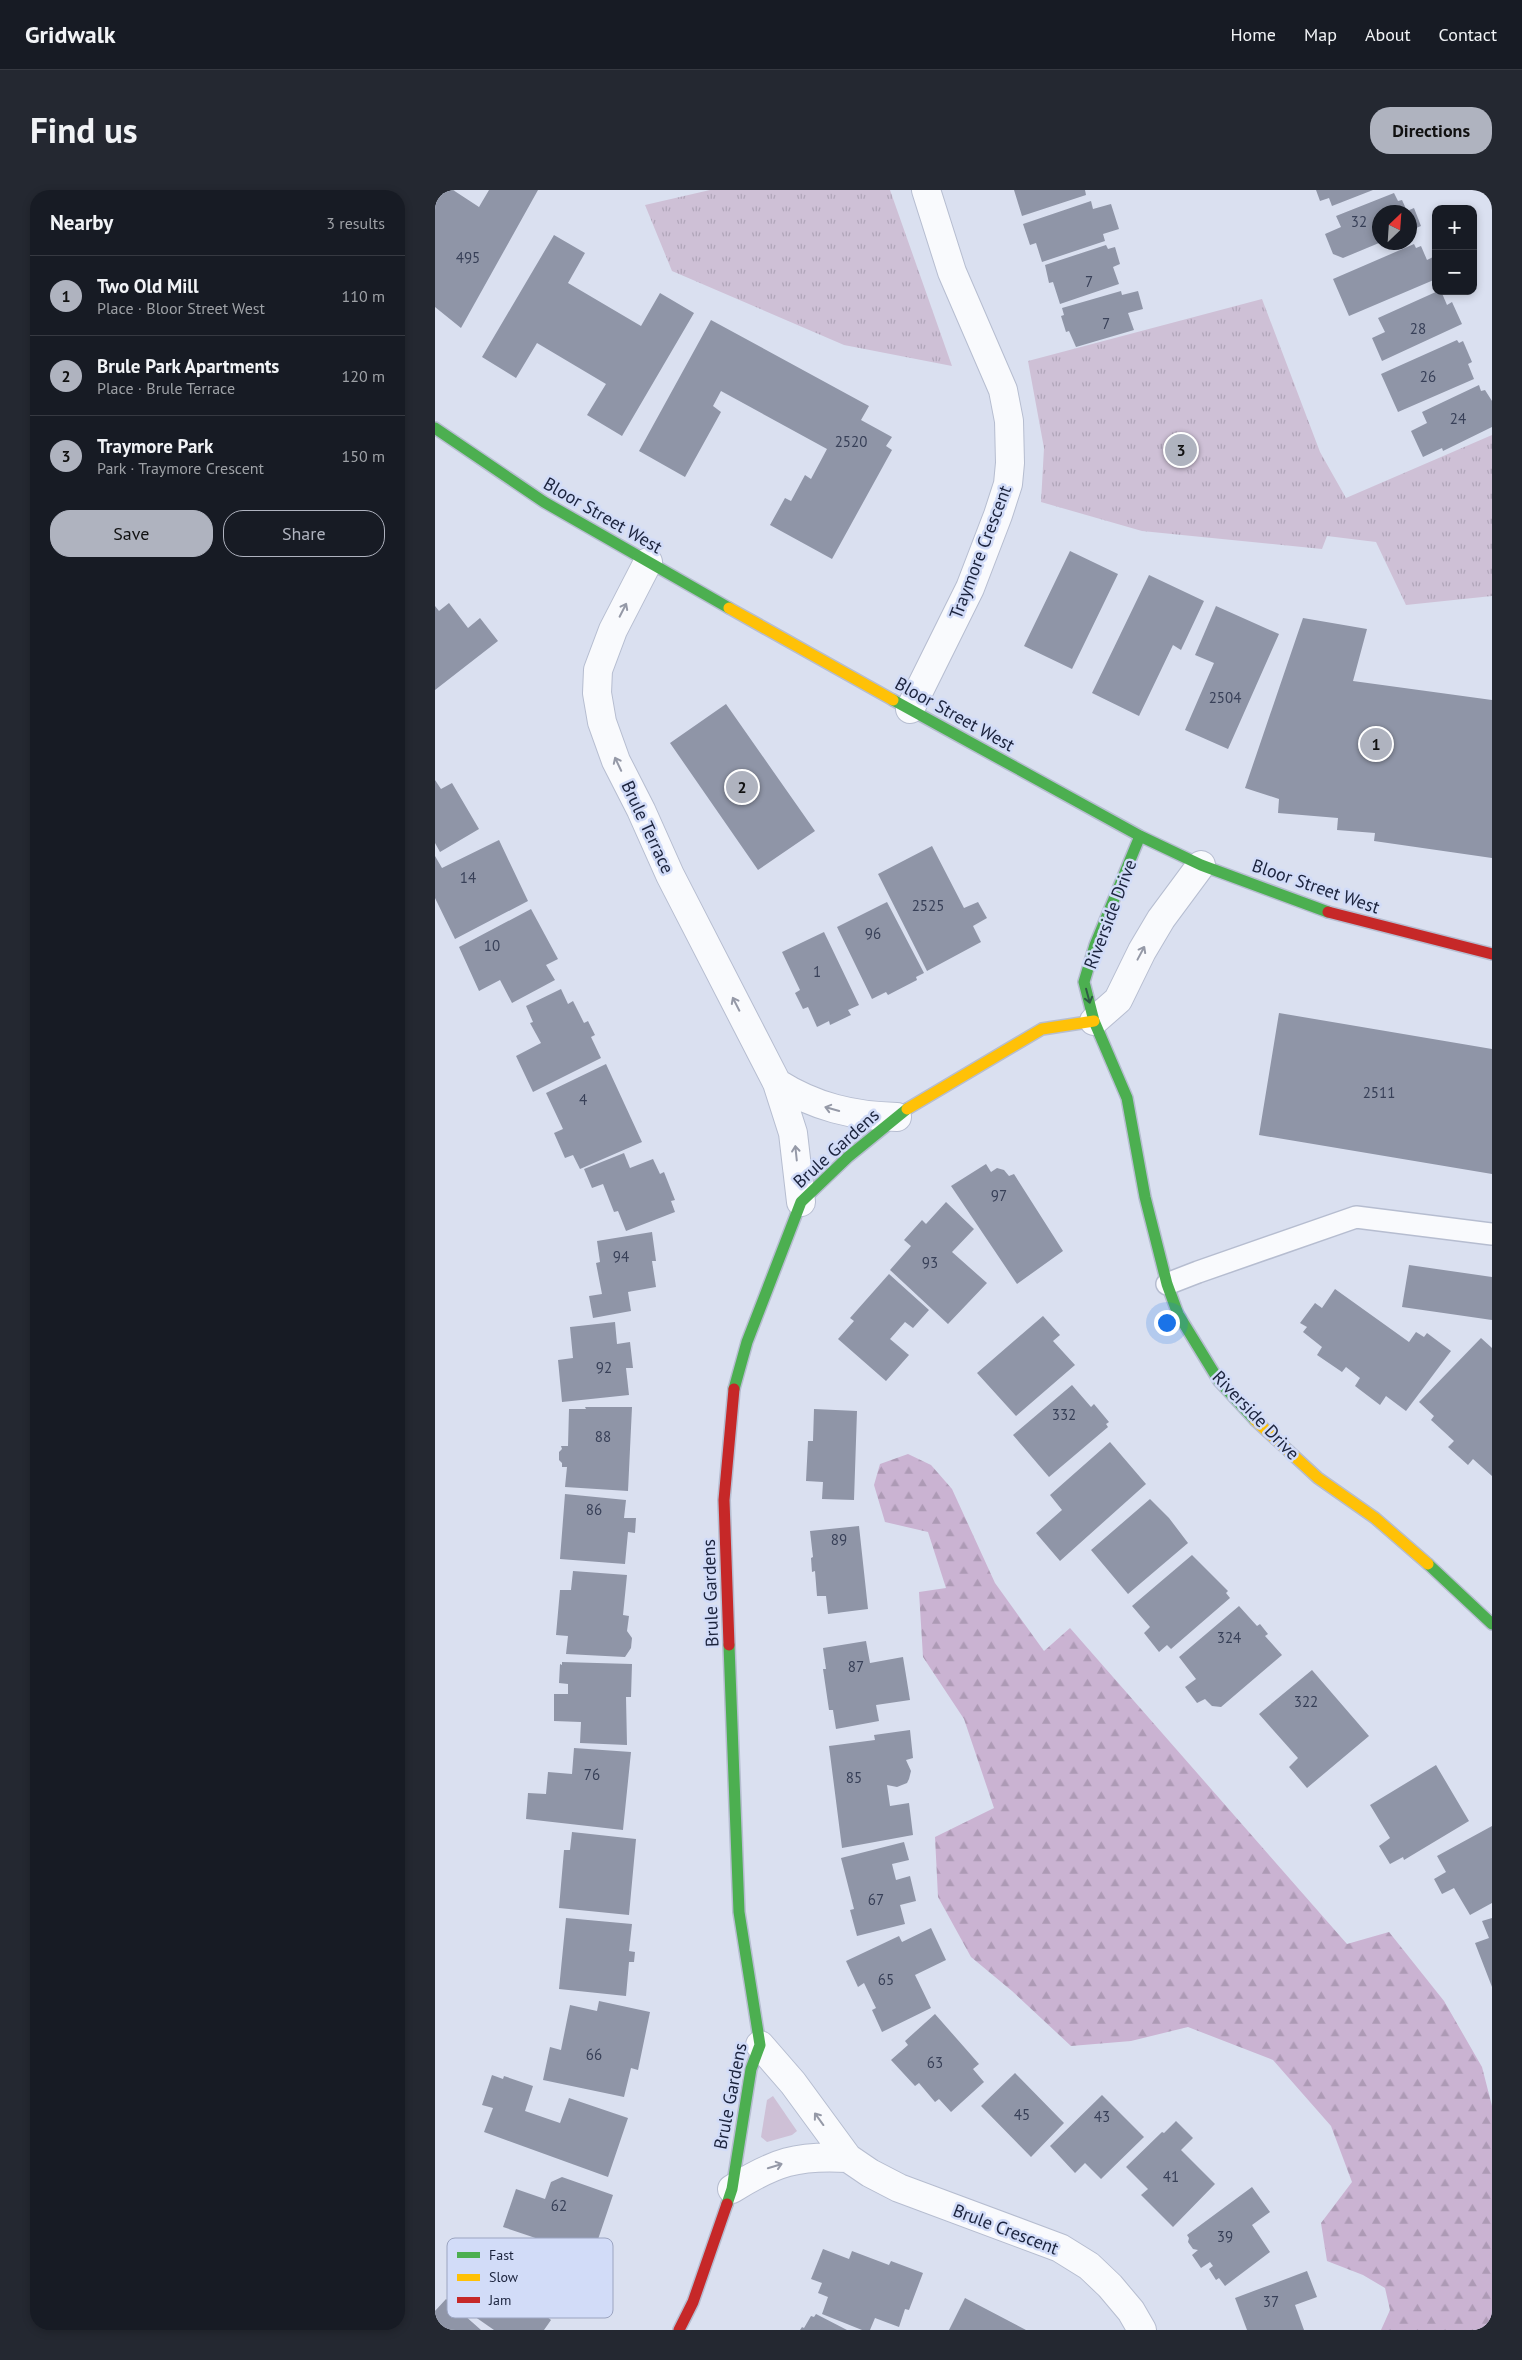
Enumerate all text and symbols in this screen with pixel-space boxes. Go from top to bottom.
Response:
text: Gridwalk [25,19,115,50]
text: Home [1230,23,1276,46]
text: Map [1304,23,1337,46]
text: About [1365,23,1411,46]
text: Contact [1439,23,1497,46]
text: Find us [30,107,138,153]
button: Directions [1370,107,1492,154]
north arrow [1372,205,1417,250]
map controls [1432,205,1477,295]
button: + [1432,205,1477,250]
text: Nearby [50,209,113,236]
house number: 32 [1351,212,1367,231]
text: 3 results [326,213,385,233]
house number: 495 [456,248,480,267]
button: − [1432,250,1477,295]
house number: 7 [1085,272,1093,291]
text: Two Old Mill [97,274,199,298]
text: 1 [61,286,71,306]
text: 110 m [342,286,385,306]
text: Place · Bloor Street West [97,298,265,318]
house number: 7 [1102,314,1110,333]
house number: 28 [1410,319,1426,338]
text: Brule Park Apartments [97,354,279,378]
text: 2 [61,366,71,386]
text: 120 m [342,366,385,386]
house number: 26 [1420,367,1436,386]
text: Place · Brule Terrace [97,378,235,398]
house number: 24 [1450,409,1466,428]
pin: 3 [1165,431,1197,469]
house number: 2520 [835,432,867,451]
text: Traymore Park [97,434,213,458]
text: 3 [61,446,71,466]
text: 150 m [342,446,385,466]
text: Park · Traymore Crescent [97,458,264,478]
street label: Bloor Street West [539,472,667,558]
street label: Traymore Crescent [944,482,1016,622]
button: Save [50,510,213,557]
button: Share [223,510,385,557]
one-way arrow [619,603,628,618]
street label: Bloor Street West [891,672,1019,756]
house number: 2504 [1209,688,1241,707]
pin: 1 [1360,725,1392,763]
one-way arrow [613,757,622,772]
pin: 2 [726,768,758,806]
street label: Brule Terrace [616,777,680,877]
street label: Bloor Street West [1249,853,1383,919]
street label: Riverside Drive [1079,856,1141,972]
house number: 14 [460,868,476,887]
house number: 2525 [912,896,944,915]
house number: 96 [865,924,881,943]
house number: 10 [484,936,500,955]
one-way arrow [1136,946,1146,961]
house number: 1 [813,962,821,981]
one-way arrow [1083,988,1093,1004]
one-way arrow [731,996,741,1011]
house number: 2511 [1363,1083,1395,1102]
house number: 4 [579,1090,587,1109]
street label: Brule Gardens [788,1103,884,1193]
one-way arrow [824,1103,840,1113]
one-way arrow [791,1146,801,1162]
house number: 97 [991,1186,1007,1205]
house number: 94 [613,1247,629,1266]
house number: 93 [922,1253,938,1272]
your location [1154,1310,1180,1336]
house number: 92 [596,1358,612,1377]
street label: Riverside Drive [1208,1365,1304,1465]
house number: 332 [1052,1405,1076,1424]
house number: 88 [595,1427,611,1446]
house number: 86 [586,1500,602,1519]
house number: 89 [831,1530,847,1549]
street label: Brule Gardens [697,1539,723,1647]
house number: 324 [1217,1628,1241,1647]
house number: 87 [848,1657,864,1676]
house number: 322 [1294,1692,1318,1711]
house number: 76 [584,1765,600,1784]
house number: 85 [846,1768,862,1787]
house number: 67 [868,1890,884,1909]
house number: 65 [878,1970,894,1989]
street label: Brule Gardens [708,2041,752,2151]
house number: 66 [586,2045,602,2064]
house number: 63 [927,2053,943,2072]
house number: 45 [1014,2105,1030,2124]
house number: 43 [1094,2107,1110,2126]
one-way arrow [814,2112,824,2126]
one-way arrow [767,2161,782,2170]
house number: 41 [1163,2167,1179,2186]
house number: 62 [551,2196,567,2215]
street label: Brule Crescent [950,2198,1062,2260]
house number: 39 [1217,2227,1233,2246]
legend [447,2238,613,2318]
text: Fast [489,2246,514,2264]
text: Slow [489,2268,519,2286]
text: Jam [488,2291,511,2309]
house number: 37 [1263,2292,1279,2311]

